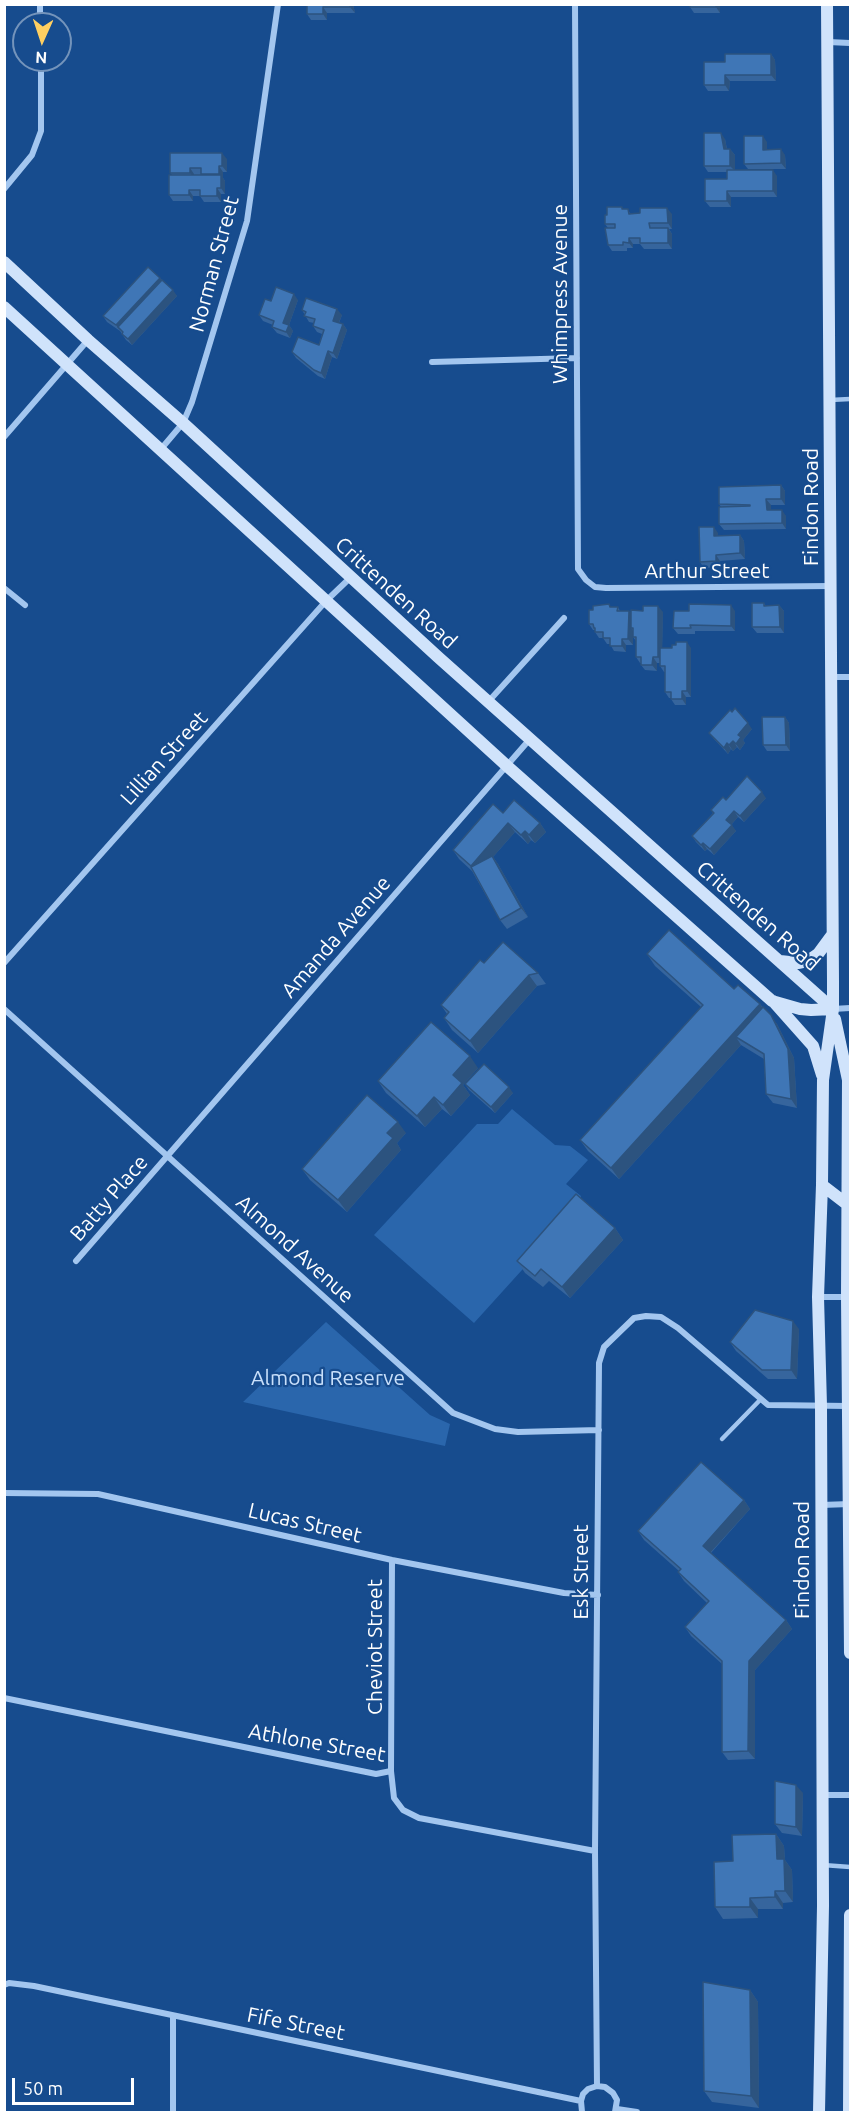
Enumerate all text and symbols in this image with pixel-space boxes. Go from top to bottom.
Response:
north arrow [12,12,72,72]
text: N [35,49,48,67]
street label: Norman Street [184,193,244,335]
street label: Whimpress Avenue [547,204,573,384]
street label: Findon Road [798,448,824,566]
street label: Crittenden Road [330,532,462,654]
street label: Arthur Street [644,558,770,584]
street label: Lillian Street [115,706,213,810]
street label: Crittenden Road [691,856,825,976]
street label: Amanda Avenue [276,871,396,1003]
street label: Batty Place [65,1150,153,1246]
street label: Almond Avenue [231,1190,359,1308]
park label: Almond Reserve [251,1365,405,1391]
street label: Lucas Street [246,1498,364,1548]
street label: Findon Road [789,1501,815,1619]
street label: Esk Street [568,1525,594,1619]
street label: Cheviot Street [362,1579,388,1715]
street label: Athlone Street [247,1719,387,1767]
street label: Fife Street [245,2002,347,2046]
scale bar [15,2066,136,2104]
text: 50 m [23,2078,63,2098]

